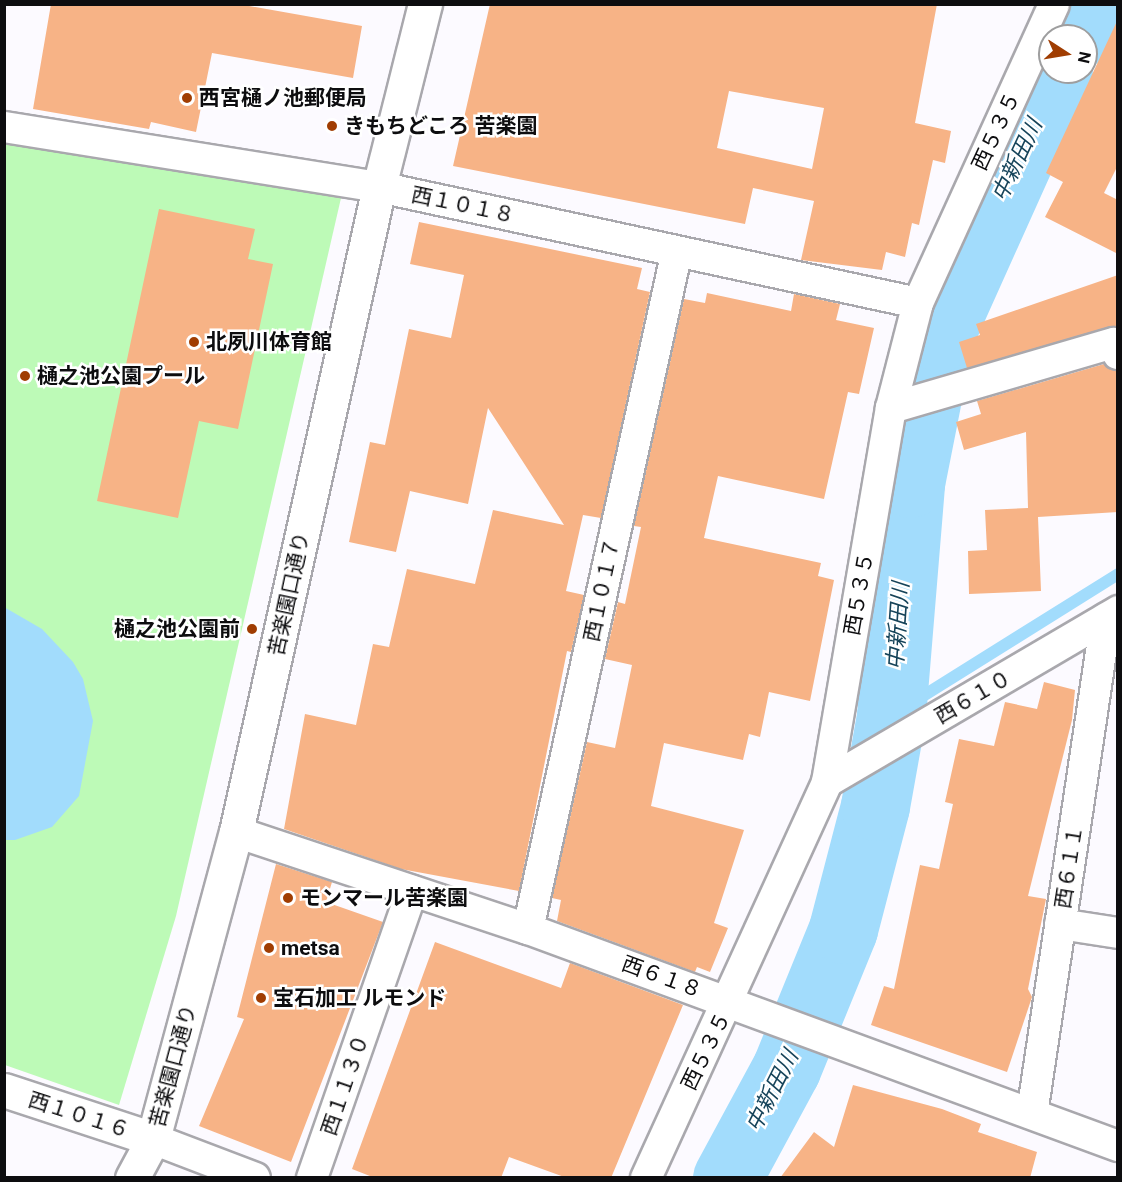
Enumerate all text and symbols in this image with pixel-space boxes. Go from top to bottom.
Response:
north arrow [1038,24,1098,84]
text: N [1074,50,1095,65]
place label: 西宮樋ノ池郵便局 [199,85,367,111]
street label: 西５３５ [967,88,1025,174]
marker: 西宮樋ノ池郵便局 [180,91,194,105]
place label: きもちどころ 苦楽園 [344,113,538,139]
water label: 中新田川 [986,115,1048,205]
marker: きもちどころ 苦楽園 [325,119,339,133]
street label: 西１０１８ [409,182,517,228]
place label: 北夙川体育館 [206,329,332,355]
marker: 北夙川体育館 [187,335,201,349]
place label: 樋之池公園プール [37,363,205,389]
marker: 樋之池公園プール [18,369,32,383]
street label: 苦楽園口通り [264,530,314,658]
street label: 西１０１７ [579,536,625,644]
street label: 西５３５ [839,550,879,638]
water label: 中新田川 [882,581,914,671]
place label: 樋之池公園前 [114,616,240,642]
marker: 樋之池公園前 [245,622,259,636]
street label: 西６１０ [930,665,1016,729]
street label: 西６１１ [1050,824,1088,910]
place label: モンマール苦楽園 [300,885,468,911]
marker: モンマール苦楽園 [281,891,295,905]
place label: metsa [281,935,340,961]
marker: metsa [262,941,276,955]
street label: 西６１８ [618,951,706,1003]
place label: 宝石加工 ルモンド [273,985,446,1011]
marker: 宝石加工 ルモンド [254,991,268,1005]
street label: 苦楽園口通り [145,1002,201,1130]
street label: 西５３５ [676,1008,736,1094]
street label: 西１１３０ [316,1031,374,1139]
water label: 中新田川 [740,1046,804,1136]
street label: 西１０１６ [25,1087,133,1143]

